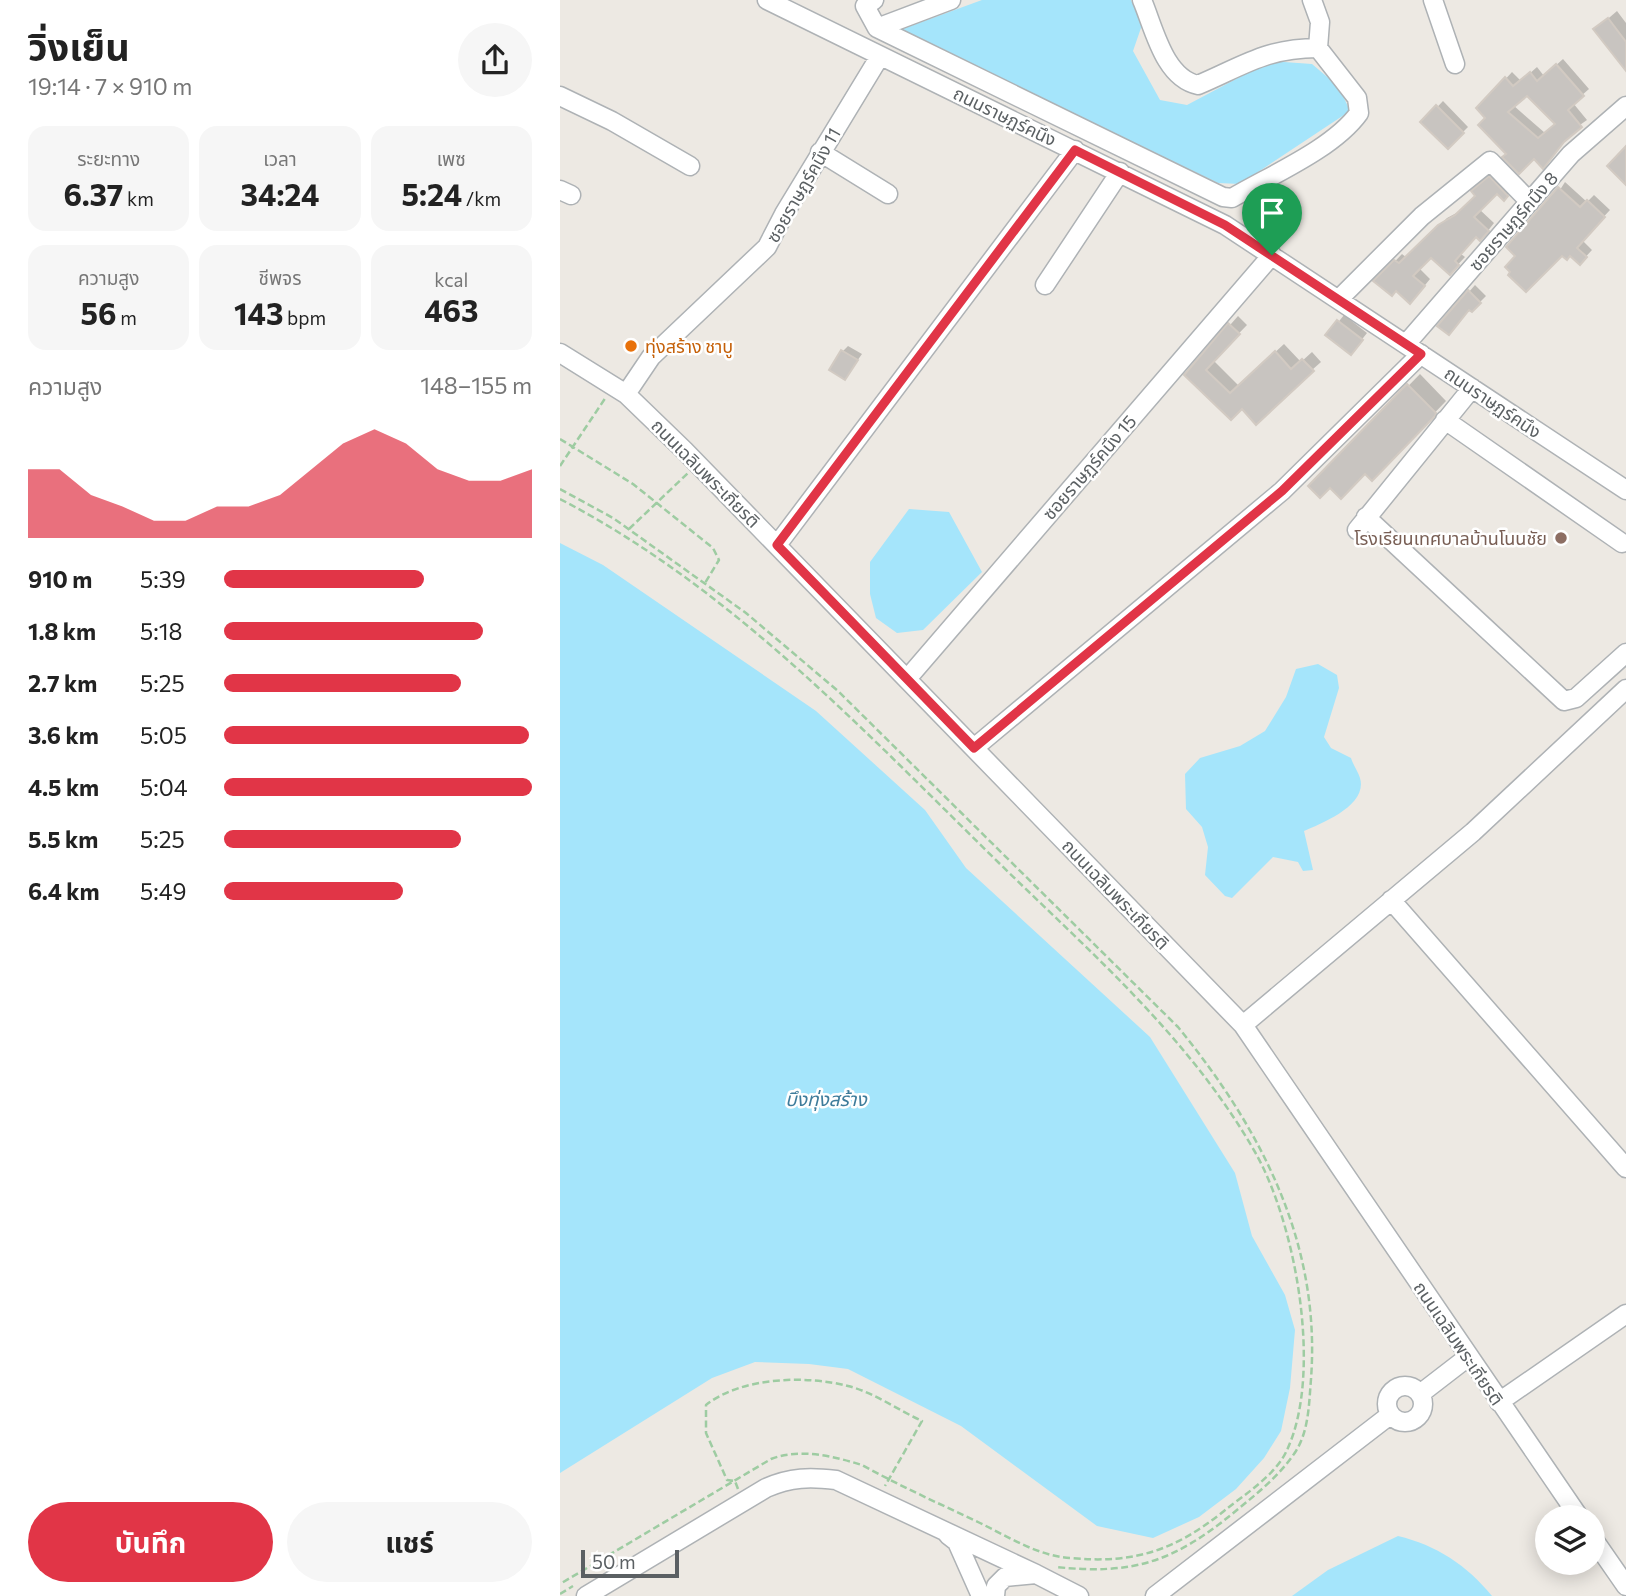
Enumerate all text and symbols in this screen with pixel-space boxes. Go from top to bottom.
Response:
text: วิ่งเย็น [28,22,130,69]
button: share [458,23,532,97]
text: 19:14 · 7 × 910 m [28,72,192,100]
street label: ถนนราษฏร์คนึง [950,82,1060,150]
street label: ซอยราษฏร์คนึง 11 [761,124,845,246]
text: ระยะทาง [77,147,140,170]
text: เวลา [263,147,297,170]
text: เพซ [437,147,466,170]
street label: ซอยราษฏร์คนึง 8 [1464,167,1562,275]
text: 6.37 [64,175,123,212]
text: 34:24 [241,175,319,212]
text: 5:24 [402,175,462,212]
pin [1242,183,1302,255]
text: km [123,187,154,210]
text: /km [462,187,501,210]
icon: arrive [1253,194,1291,232]
text: ความสูง [78,266,139,289]
text: ชีพจร [258,266,302,289]
text: kcal [434,268,468,291]
text: 463 [424,291,478,328]
text: 56 [81,294,117,331]
text: 143 [234,294,283,331]
text: m [117,306,137,329]
text: bpm [283,306,326,329]
place label: ทุ่งสร้าง ชาบู [645,335,733,359]
marker: ทุ่งสร้าง ชาบู [623,338,639,354]
street label: ถนนราษฏร์คนึง [1440,362,1546,442]
text: 148–155 m [420,371,532,399]
text: ความสูง [28,372,102,400]
street label: ซอยราษฏร์คนึง 15 [1038,410,1140,524]
street label: ถนนเฉลิมพระเกียรติ [647,414,765,532]
place label: โรงเรียนเทศบาลบ้านโนนชัย [1354,527,1547,549]
marker: โรงเรียนเทศบาลบ้านโนนชัย [1553,530,1569,546]
text: 910 m [28,565,92,593]
text: 5:39 [140,565,186,593]
text: 1.8 km [28,617,96,645]
text: 5:18 [140,617,182,645]
text: 2.7 km [28,669,97,697]
text: 5:25 [140,669,185,697]
text: 3.6 km [28,721,99,749]
text: 5:05 [140,721,187,749]
text: 4.5 km [28,773,99,801]
text: 5:04 [140,773,187,801]
text: 5.5 km [28,825,98,853]
text: 5:25 [140,825,185,853]
street label: ถนนเฉลิมพระเกียรติ [1058,834,1174,954]
text: 6.4 km [28,877,100,905]
text: 5:49 [140,877,186,905]
water label: บึงทุ่งสร้าง [785,1087,868,1111]
street label: ถนนเฉลิมพระเกียรติ [1409,1277,1509,1409]
button: บันทึก [28,1502,273,1582]
button: แชร์ [287,1502,532,1582]
map controls [1535,1505,1605,1575]
button: layers [1535,1505,1605,1575]
scale bar [581,1547,679,1579]
text: 50 m [592,1550,636,1573]

